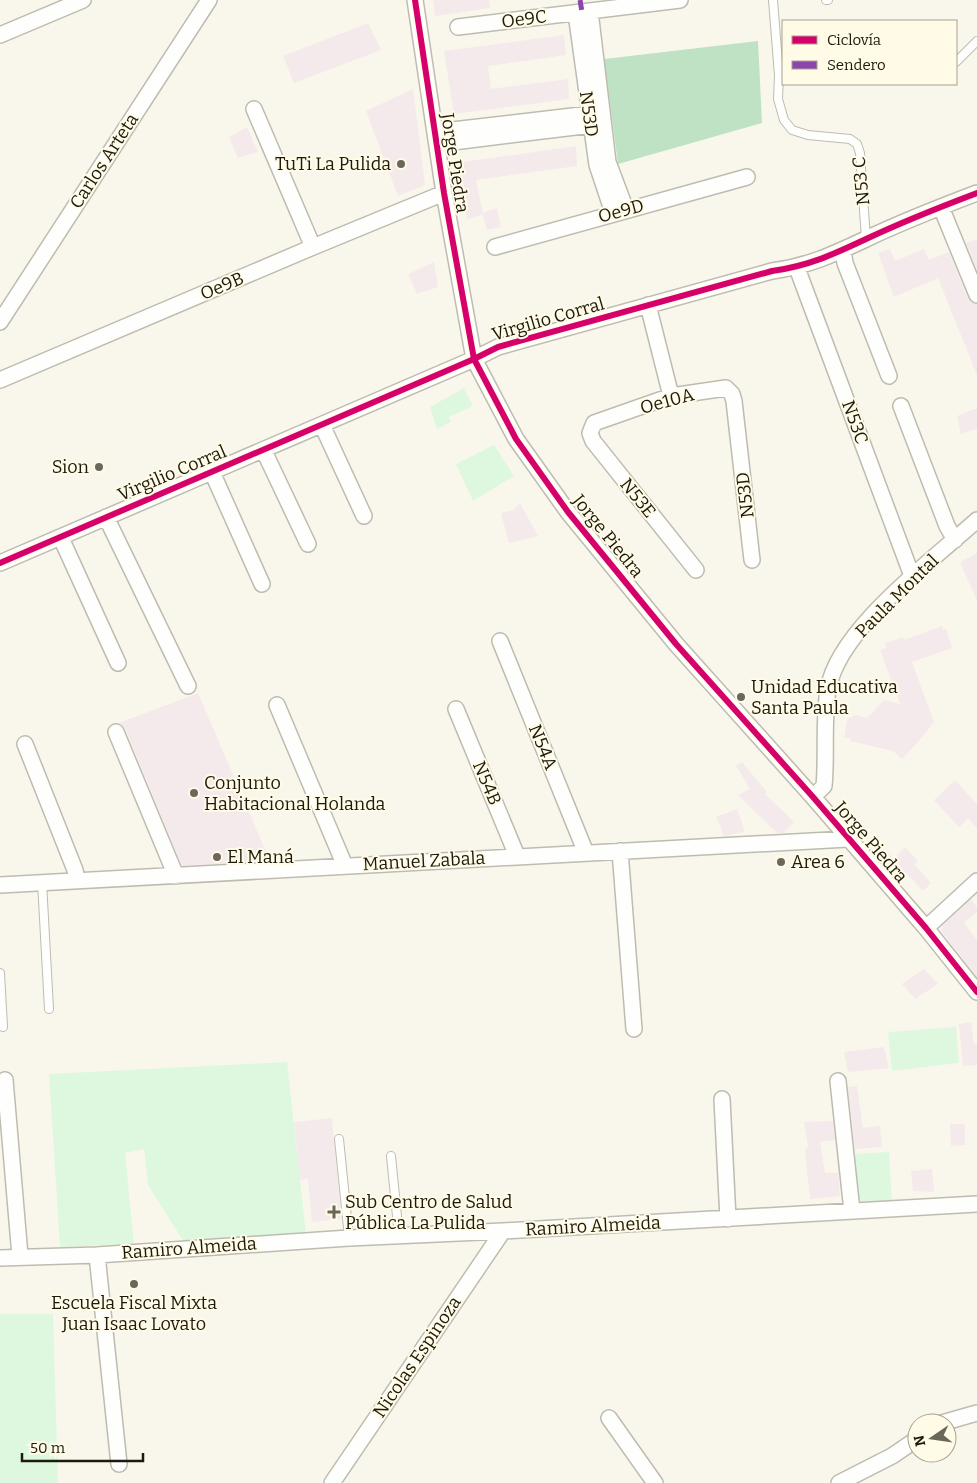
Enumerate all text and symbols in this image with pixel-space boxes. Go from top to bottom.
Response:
street label: Oe9C [500,5,548,33]
legend [782,20,957,85]
text: Ciclovía [827,31,881,49]
text: Sendero [827,56,886,74]
street label: N53D [575,90,603,138]
street label: Carlos Arteta [65,109,143,213]
street label: Jorge Piedra [436,111,474,215]
place label: TuTi La Pulida [275,153,391,175]
street label: N53 C [848,156,874,206]
marker: TuTi La Pulida [395,158,407,170]
street label: Oe9D [596,194,646,228]
street label: Oe9B [197,267,247,305]
street label: Virgilio Corral [489,292,607,346]
street label: Oe10A [638,383,697,419]
street label: N53C [837,397,873,447]
street label: Virgilio Corral [114,440,230,506]
place label: Sion [52,456,90,478]
marker: Sion [93,461,105,473]
street label: N53D [731,471,759,519]
street label: N53E [615,474,661,522]
street label: Jorge Piedra [567,489,648,582]
street label: Paula Montal [851,550,943,642]
place label: Unidad Educativa Santa Paula [751,676,898,719]
marker: Unidad Educativa Santa Paula [735,691,747,703]
street label: N54A [524,721,562,773]
street label: N54B [468,758,506,808]
place label: Conjunto Habitacional Holanda [204,772,386,815]
marker: Conjunto Habitacional Holanda [188,787,200,799]
street label: Jorge Piedra [829,796,912,887]
place label: El Maná [227,846,294,868]
street label: Manuel Zabala [362,847,486,875]
marker: El Maná [211,851,223,863]
place label: Area 6 [791,851,845,873]
marker: Area 6 [775,856,787,868]
place label: Sub Centro de Salud Pública La Pulida [345,1191,513,1234]
marker: Sub Centro de Salud Pública La Pulida [327,1205,341,1219]
street label: Ramiro Almeida [525,1211,662,1241]
street label: Ramiro Almeida [121,1232,258,1264]
marker: Escuela Fiscal Mixta Juan Isaac Lovato [128,1278,140,1290]
place label: Escuela Fiscal Mixta Juan Isaac Lovato [51,1292,217,1335]
street label: Nicolas Espinoza [368,1292,466,1422]
north arrow [907,1413,957,1463]
scale bar [22,1430,144,1462]
text: N [910,1433,929,1448]
text: 50 m [30,1439,66,1457]

